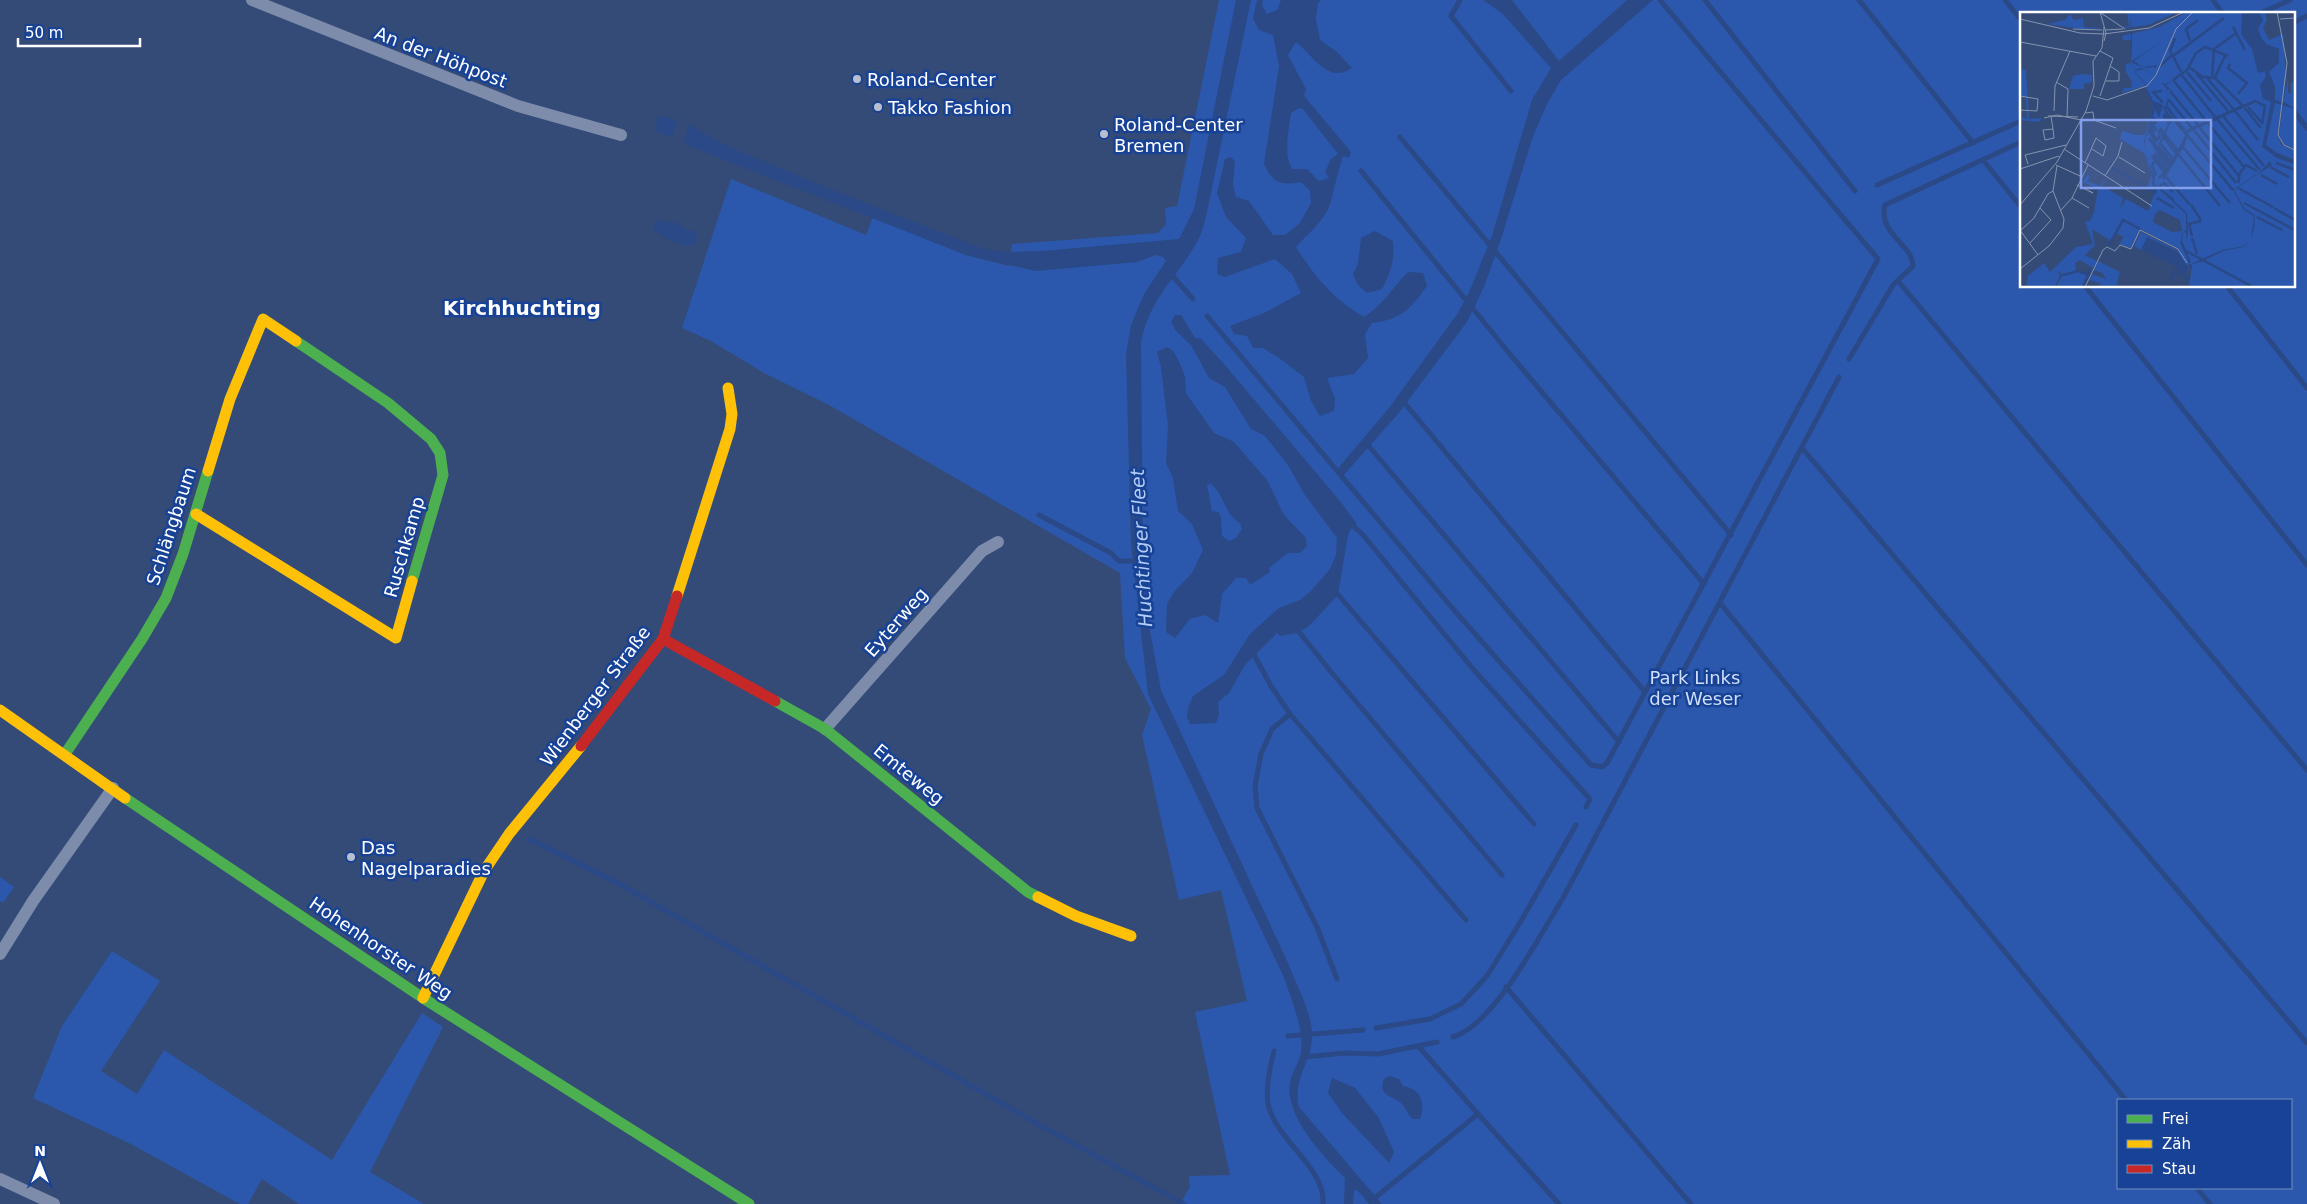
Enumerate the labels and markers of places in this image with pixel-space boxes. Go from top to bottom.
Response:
place label: Roland-Center [867,69,996,90]
marker: Roland-Center [851,73,863,85]
place label: Takko Fashion [887,97,1012,118]
marker: Takko Fashion [872,101,884,113]
place label: Roland-Center Bremen [1114,114,1243,156]
marker: Roland-Center Bremen [1098,128,1110,140]
place label: Das Nagelparadies [361,837,491,879]
marker: Das Nagelparadies [345,851,357,863]

